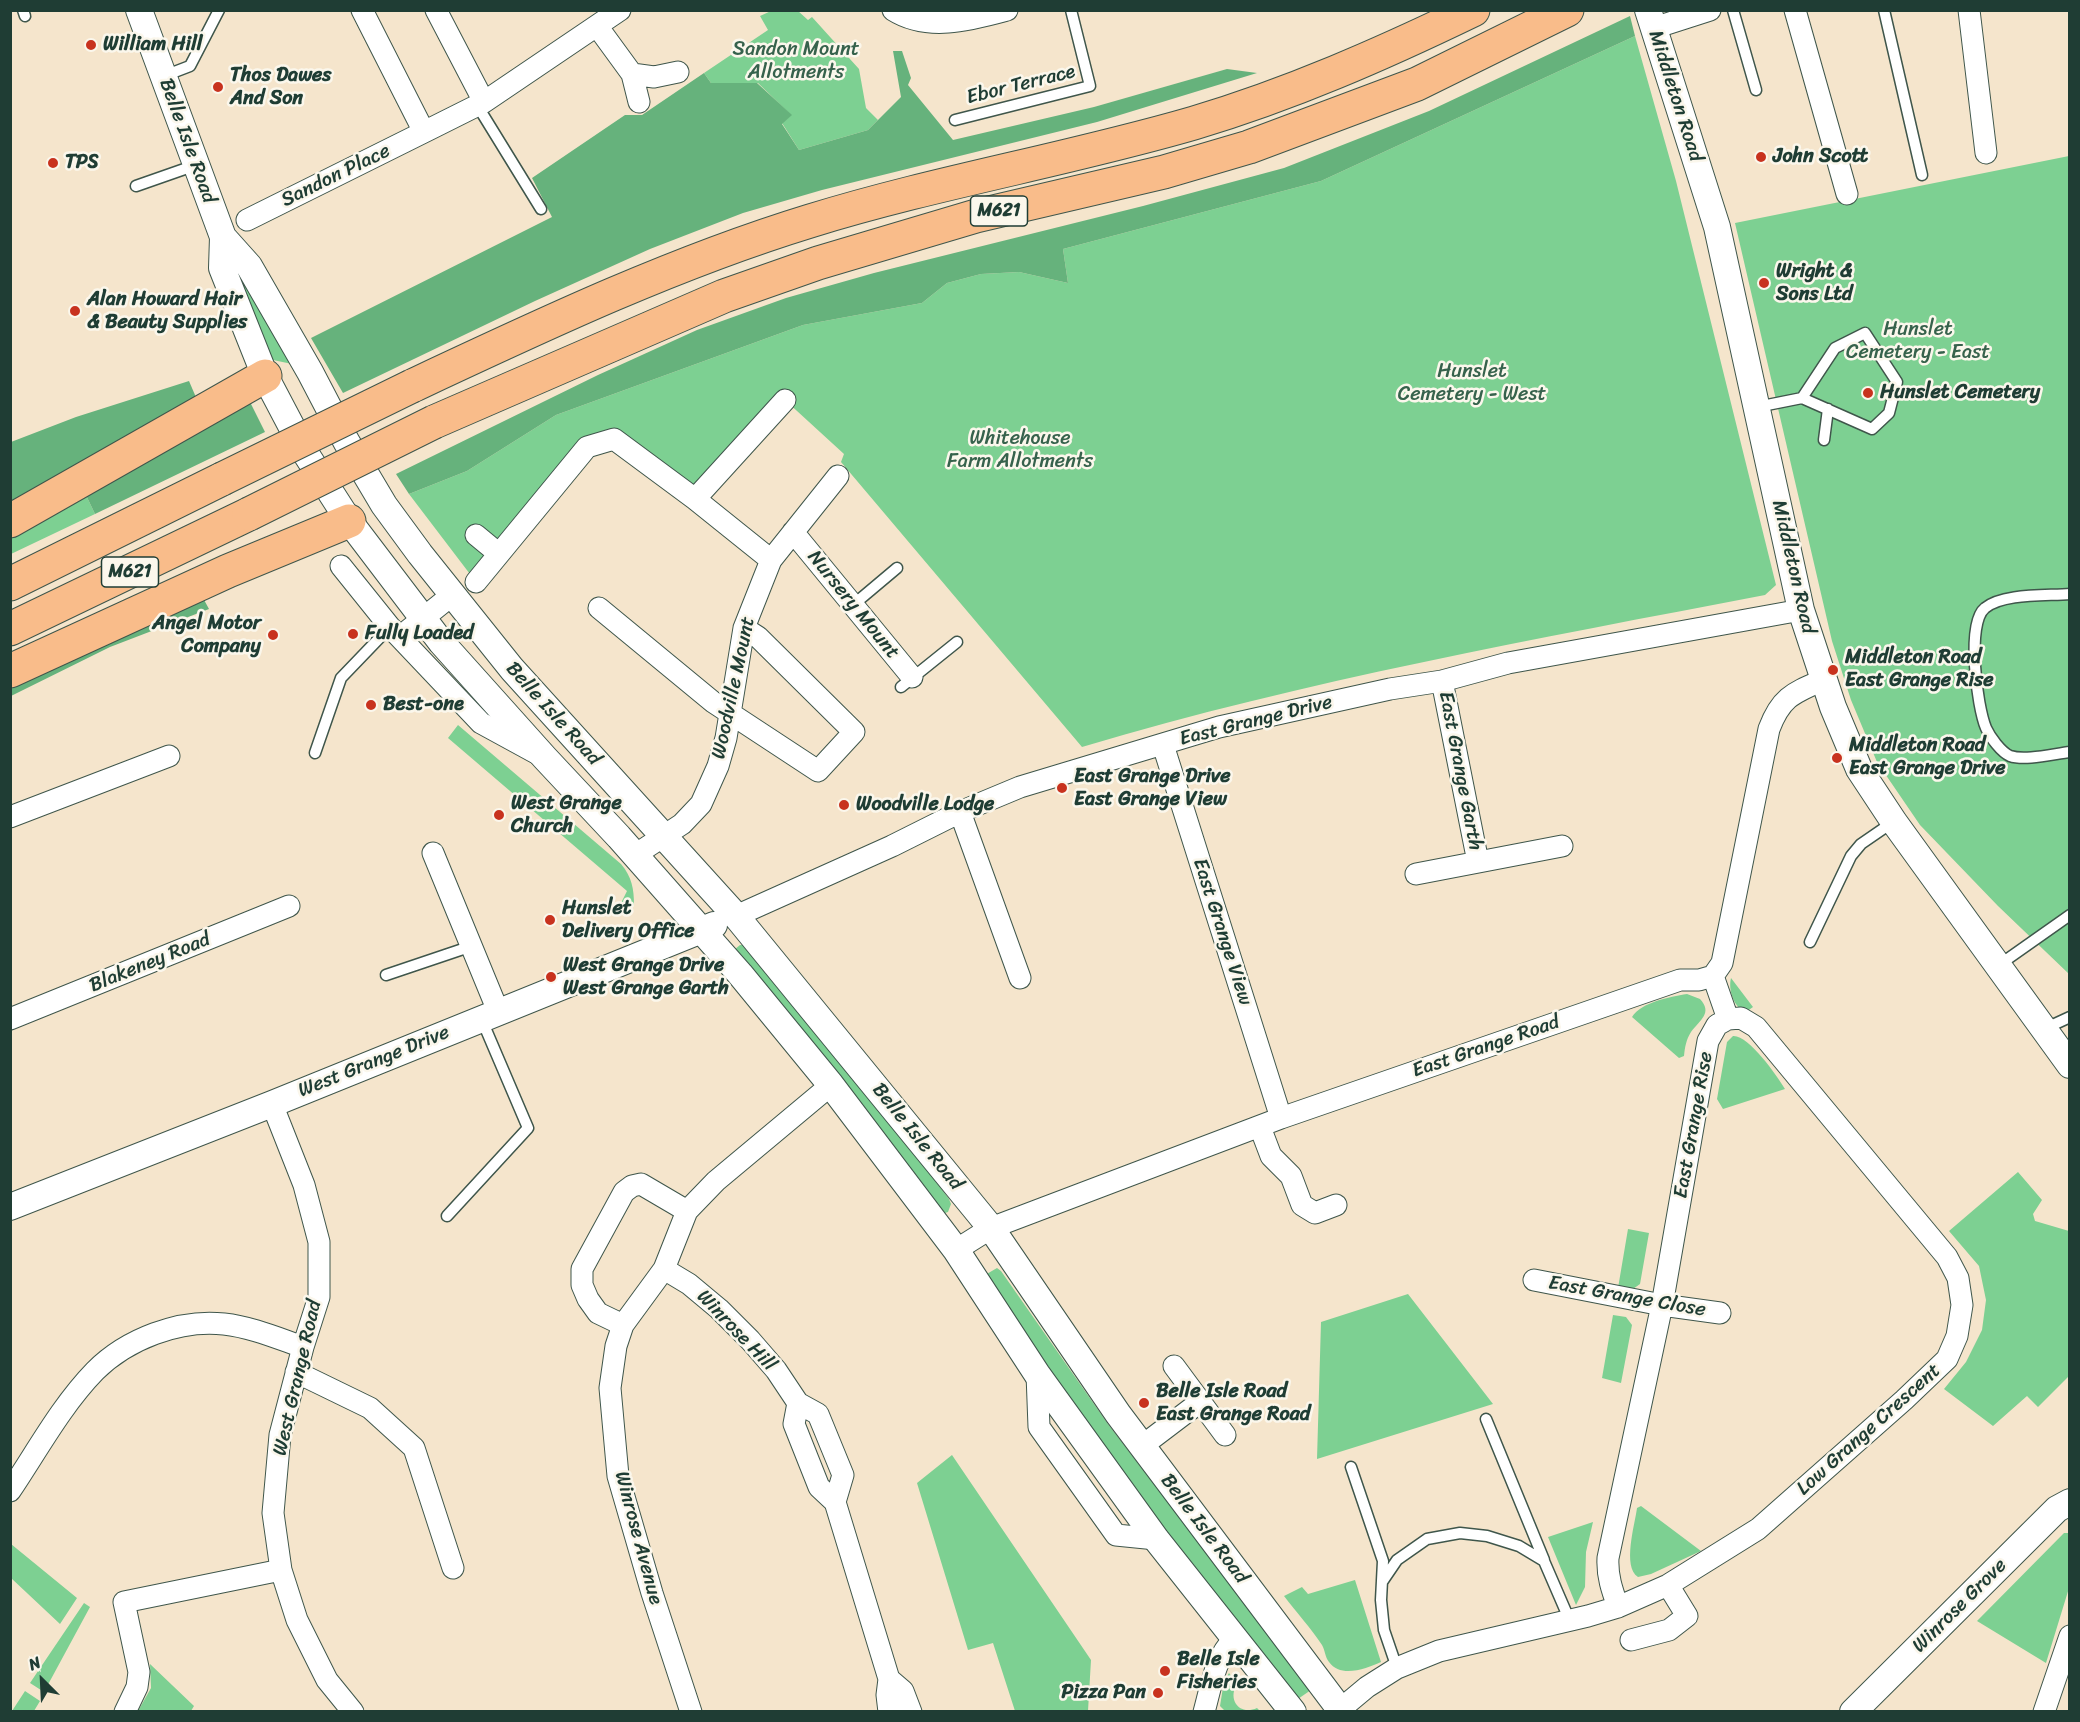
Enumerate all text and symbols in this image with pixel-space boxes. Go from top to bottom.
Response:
street label: Middleton Road [1643,27,1707,165]
place label: William Hill [103,33,203,57]
marker: William Hill [84,38,98,52]
park label: Sandon Mount Allotments [733,38,859,85]
street label: Ebor Terrace [964,60,1078,110]
place label: Thos Dawes And Son [230,64,331,111]
street label: Belle Isle Road [153,75,221,207]
marker: Thos Dawes And Son [211,80,225,94]
street label: Sandon Place [278,139,394,213]
place label: John Scott [1773,145,1868,169]
marker: John Scott [1754,150,1768,164]
place label: TPS [65,151,99,175]
marker: TPS [46,156,60,170]
road number: M621 [970,196,1028,226]
place label: Wright & Sons Ltd [1776,260,1852,307]
marker: Wright & Sons Ltd [1757,276,1771,290]
place label: Alan Howard Hair & Beauty Supplies [87,288,247,335]
marker: Alan Howard Hair & Beauty Supplies [68,304,82,318]
park label: Hunslet Cemetery - East [1846,318,1990,365]
park label: Hunslet Cemetery - West [1398,360,1546,407]
place label: Hunslet Cemetery [1880,381,2040,405]
marker: Hunslet Cemetery [1861,386,1875,400]
park label: Whitehouse Farm Allotments [947,427,1093,474]
street label: Middleton Road [1766,498,1820,636]
street label: Nursery Mount [802,546,904,664]
road number: M621 [102,557,158,587]
place label: Angel Motor Company [152,612,261,659]
street label: Woodville Mount [707,615,761,761]
place label: Fully Loaded [365,622,474,646]
marker: Fully Loaded [346,627,360,641]
marker: Angel Motor Company [266,628,280,642]
place label: Middleton Road East Grange Rise [1845,646,1993,693]
street label: Belle Isle Road [500,657,606,771]
marker: Middleton Road East Grange Rise [1826,663,1840,677]
street label: East Grange Drive [1177,690,1335,752]
street label: East Grange Garth [1433,690,1487,852]
place label: Best-one [383,693,464,717]
marker: Best-one [364,698,378,712]
place label: Middleton Road East Grange Drive [1849,734,2006,781]
marker: Middleton Road East Grange Drive [1830,751,1844,765]
place label: East Grange Drive East Grange View [1074,765,1231,812]
marker: East Grange Drive East Grange View [1055,781,1069,795]
place label: West Grange Church [511,792,622,839]
place label: Woodville Lodge [856,793,994,817]
marker: Woodville Lodge [837,798,851,812]
marker: West Grange Church [492,808,506,822]
street label: East Grange View [1187,856,1257,1008]
place label: Hunslet Delivery Office [562,897,695,944]
marker: Hunslet Delivery Office [543,913,557,927]
street label: Blakeney Road [86,928,214,998]
place label: West Grange Drive West Grange Garth [563,954,729,1001]
marker: West Grange Drive West Grange Garth [544,970,558,984]
street label: East Grange Road [1409,1011,1563,1083]
street label: West Grange Drive [295,1021,453,1103]
street label: East Grange Rise [1669,1050,1719,1200]
street label: Belle Isle Road [866,1079,968,1195]
street label: East Grange Close [1547,1271,1707,1323]
street label: Winrose Hill [691,1285,781,1377]
street label: West Grange Road [268,1298,328,1458]
street label: Low Grange Crescent [1792,1359,1946,1501]
place label: Belle Isle Road East Grange Road [1156,1380,1310,1427]
marker: Belle Isle Road East Grange Road [1137,1396,1151,1410]
street label: Winrose Avenue [609,1469,667,1607]
street label: Belle Isle Road [1155,1469,1253,1589]
street label: Winrose Grove [1908,1554,2012,1658]
text: N [24,1648,45,1679]
place label: Belle Isle Fisheries [1177,1648,1260,1695]
north arrow [12,1650,72,1710]
marker: Belle Isle Fisheries [1158,1664,1172,1678]
place label: Pizza Pan [1061,1681,1146,1705]
marker: Pizza Pan [1151,1686,1165,1700]

